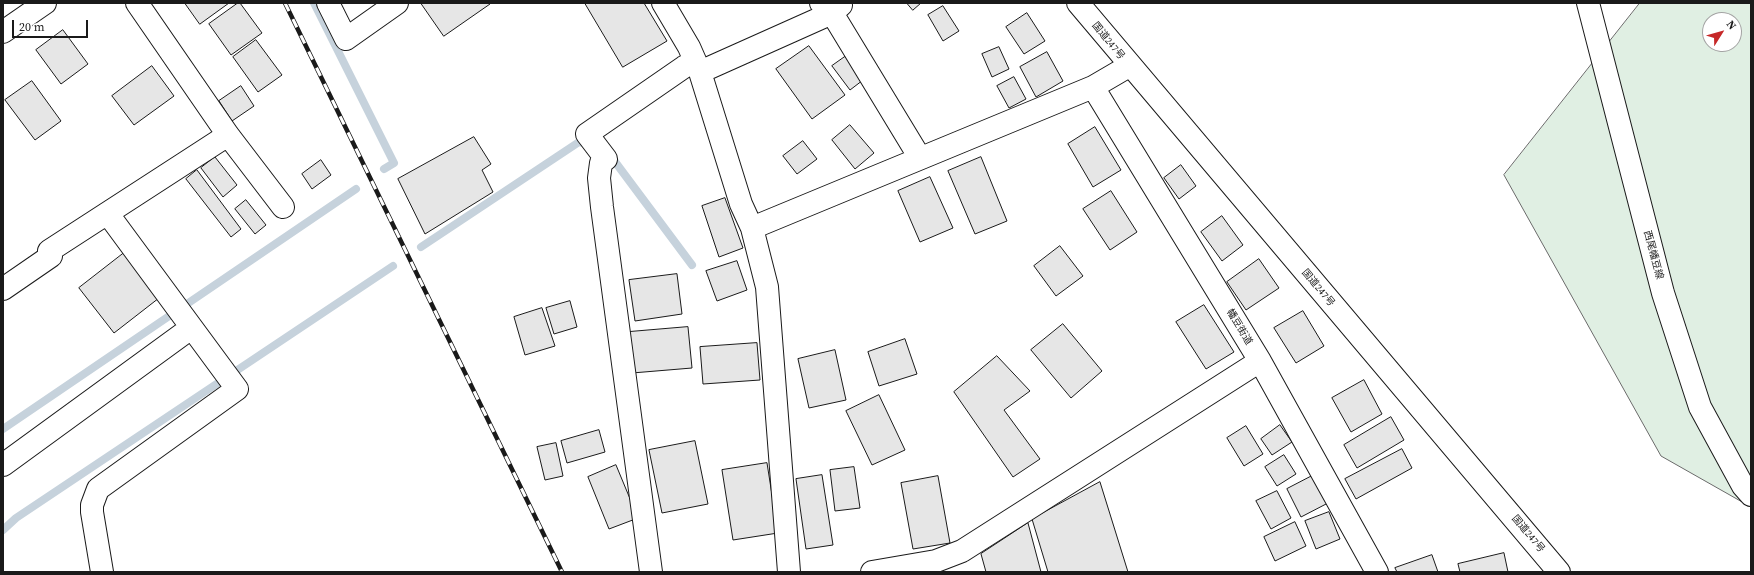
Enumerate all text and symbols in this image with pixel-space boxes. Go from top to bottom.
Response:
scale bar [14,12,90,38]
north arrow [1702,12,1742,52]
text: N [1723,17,1740,33]
text: 20 m [19,19,45,35]
street label: 国道247号 [1089,20,1127,62]
street label: 西尾幡豆線 [1641,229,1665,281]
street label: 国道247号 [1299,267,1337,309]
street label: 幡豆街道 [1224,307,1254,347]
street label: 国道247号 [1509,513,1547,555]

